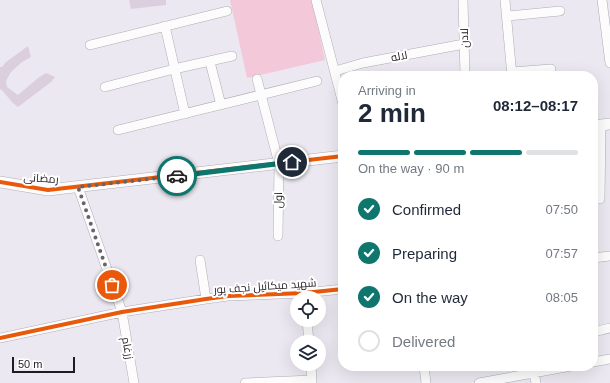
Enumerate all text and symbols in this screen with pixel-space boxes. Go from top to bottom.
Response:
street label: لادن [458,28,471,48]
street label: لاله [390,49,408,63]
text: Arriving in [358,83,416,98]
text: 08:12–08:17 [493,97,578,114]
text: 2 min [358,98,426,128]
pin [275,145,309,179]
icon: home [281,151,303,173]
courier [157,156,197,196]
text: On the way · 90 m [358,161,464,176]
icon: car [166,165,188,187]
street label: رمضانی [23,171,59,186]
street label: اول [272,192,285,208]
icon: check [358,198,380,220]
text: Confirmed [392,201,461,218]
text: 07:50 [545,202,578,217]
icon: check [358,242,380,264]
text: Preparing [392,245,457,262]
text: 07:57 [545,246,578,261]
pin [95,268,129,302]
icon: bag [101,274,123,296]
street label: شهید میکائیل نجف پور [212,276,317,297]
icon: check [358,286,380,308]
text: On the way [392,289,468,306]
text: 08:05 [545,290,578,305]
map controls [290,291,326,371]
button: locate [290,291,326,327]
text: Delivered [392,333,455,350]
button: layers [290,335,326,371]
street label: زرغام [118,336,136,361]
scale bar [12,355,75,374]
text: 50 m [18,358,42,370]

